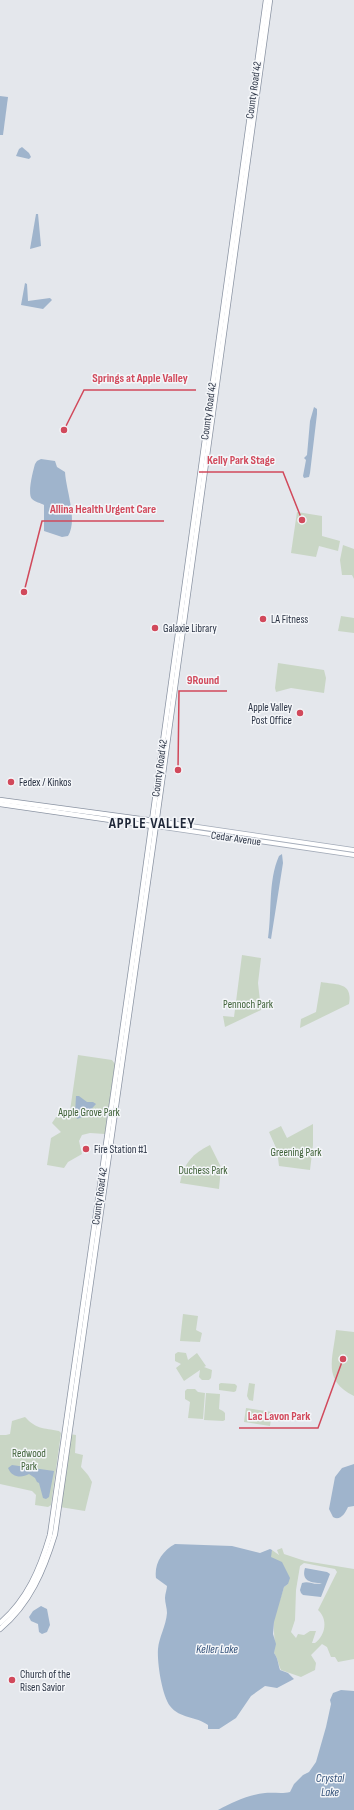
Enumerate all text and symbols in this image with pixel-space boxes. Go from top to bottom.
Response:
street label: County Road 42 [243,60,264,120]
callout: Springs at Apple Valley [84,366,196,390]
text: Springs at Apple Valley [92,371,188,386]
street label: County Road 42 [198,381,219,441]
callout: Kelly Park Stage [199,448,283,472]
text: Kelly Park Stage [207,453,275,468]
callout: Allina Health Urgent Care [42,497,164,521]
text: Allina Health Urgent Care [49,502,156,517]
place label: LA Fitness [271,613,308,626]
marker: LA Fitness [258,614,268,624]
place label: Galaxie Library [163,622,217,635]
marker: Galaxie Library [150,623,160,633]
callout: 9Round [179,667,227,691]
text: 9Round [187,673,219,688]
place label: Apple Valley Post Office [247,701,293,727]
marker: Apple Valley Post Office [295,708,305,718]
street label: County Road 42 [149,738,170,798]
place label: Fedex / Kinkos [19,776,72,789]
marker: Fedex / Kinkos [6,777,16,787]
district label: APPLE VALLEY [108,814,195,833]
street label: Cedar Avenue [210,829,262,848]
park label: Pennoch Park [223,998,274,1011]
park label: Apple Grove Park [57,1106,121,1119]
place label: Fire Station #1 [94,1143,147,1156]
marker: Fire Station #1 [81,1144,91,1154]
park label: Greening Park [270,1146,322,1159]
park label: Duchess Park [178,1164,228,1177]
street label: County Road 42 [89,1166,110,1226]
callout: Lac Lavon Park [239,1404,318,1428]
text: Lac Lavon Park [248,1409,310,1424]
park label: Redwood Park [12,1447,46,1473]
water label: Keller Lake [196,1642,238,1657]
place label: Church of the Risen Savior [20,1668,70,1694]
marker: Church of the Risen Savior [7,1675,17,1685]
water label: Crystal Lake [316,1771,345,1800]

